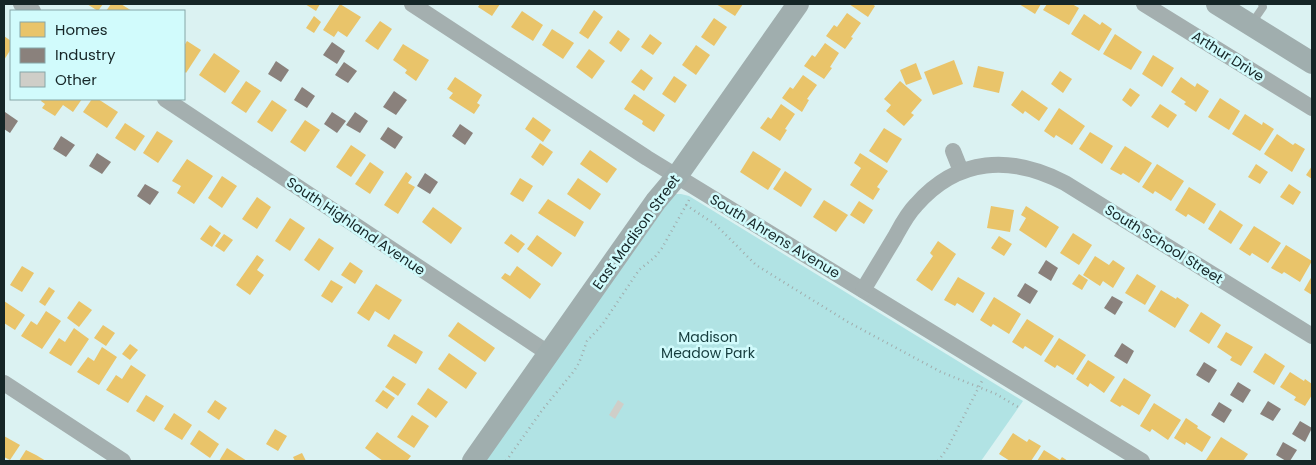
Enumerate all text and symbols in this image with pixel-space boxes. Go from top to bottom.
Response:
legend [10,10,185,100]
text: Homes [55,19,108,40]
street label: Arthur Drive [1188,26,1268,86]
text: Industry [55,44,116,65]
text: Other [55,69,97,90]
street label: East Madison Street [588,171,684,293]
street label: South Highland Avenue [283,172,429,280]
street label: South Ahrens Avenue [706,189,844,283]
street label: South School Street [1101,200,1227,288]
park label: Madison Meadow Park [661,327,756,363]

